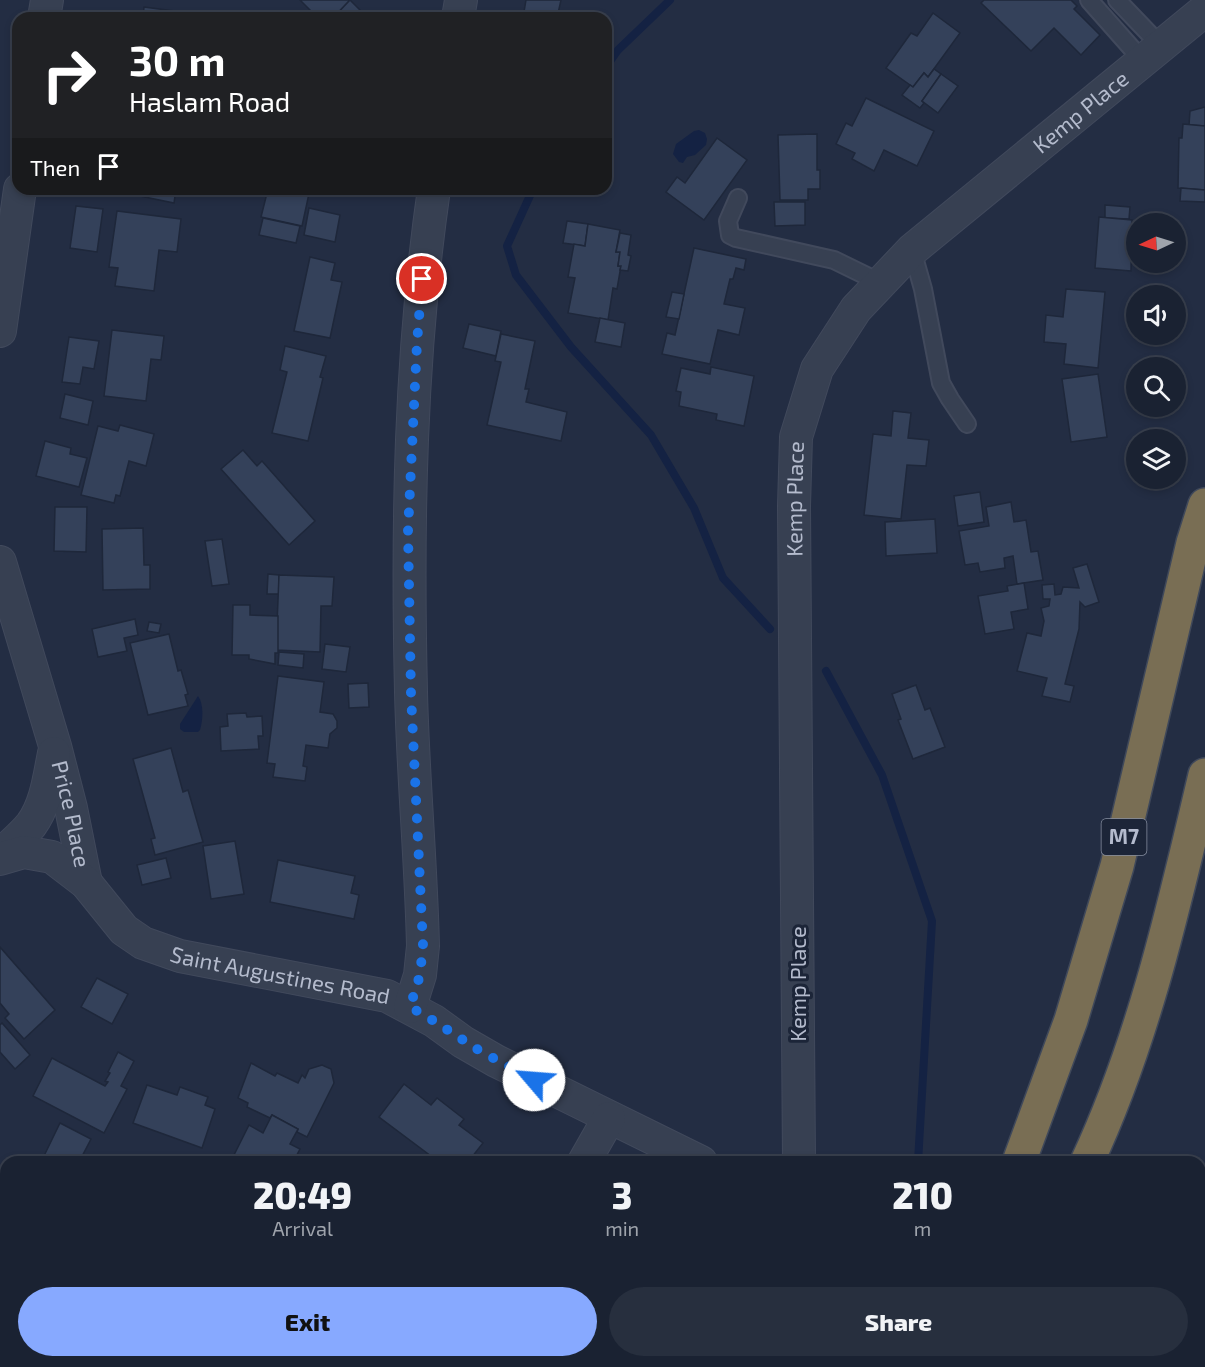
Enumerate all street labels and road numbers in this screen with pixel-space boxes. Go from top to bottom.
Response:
street label: Kemp Place [1027,65,1133,158]
street label: Kemp Place [780,441,808,557]
street label: Price Place [47,758,97,869]
road number: M7 [1102,819,1146,855]
street label: Kemp Place [784,926,810,1042]
street label: Saint Augustines Road [167,940,392,1008]

